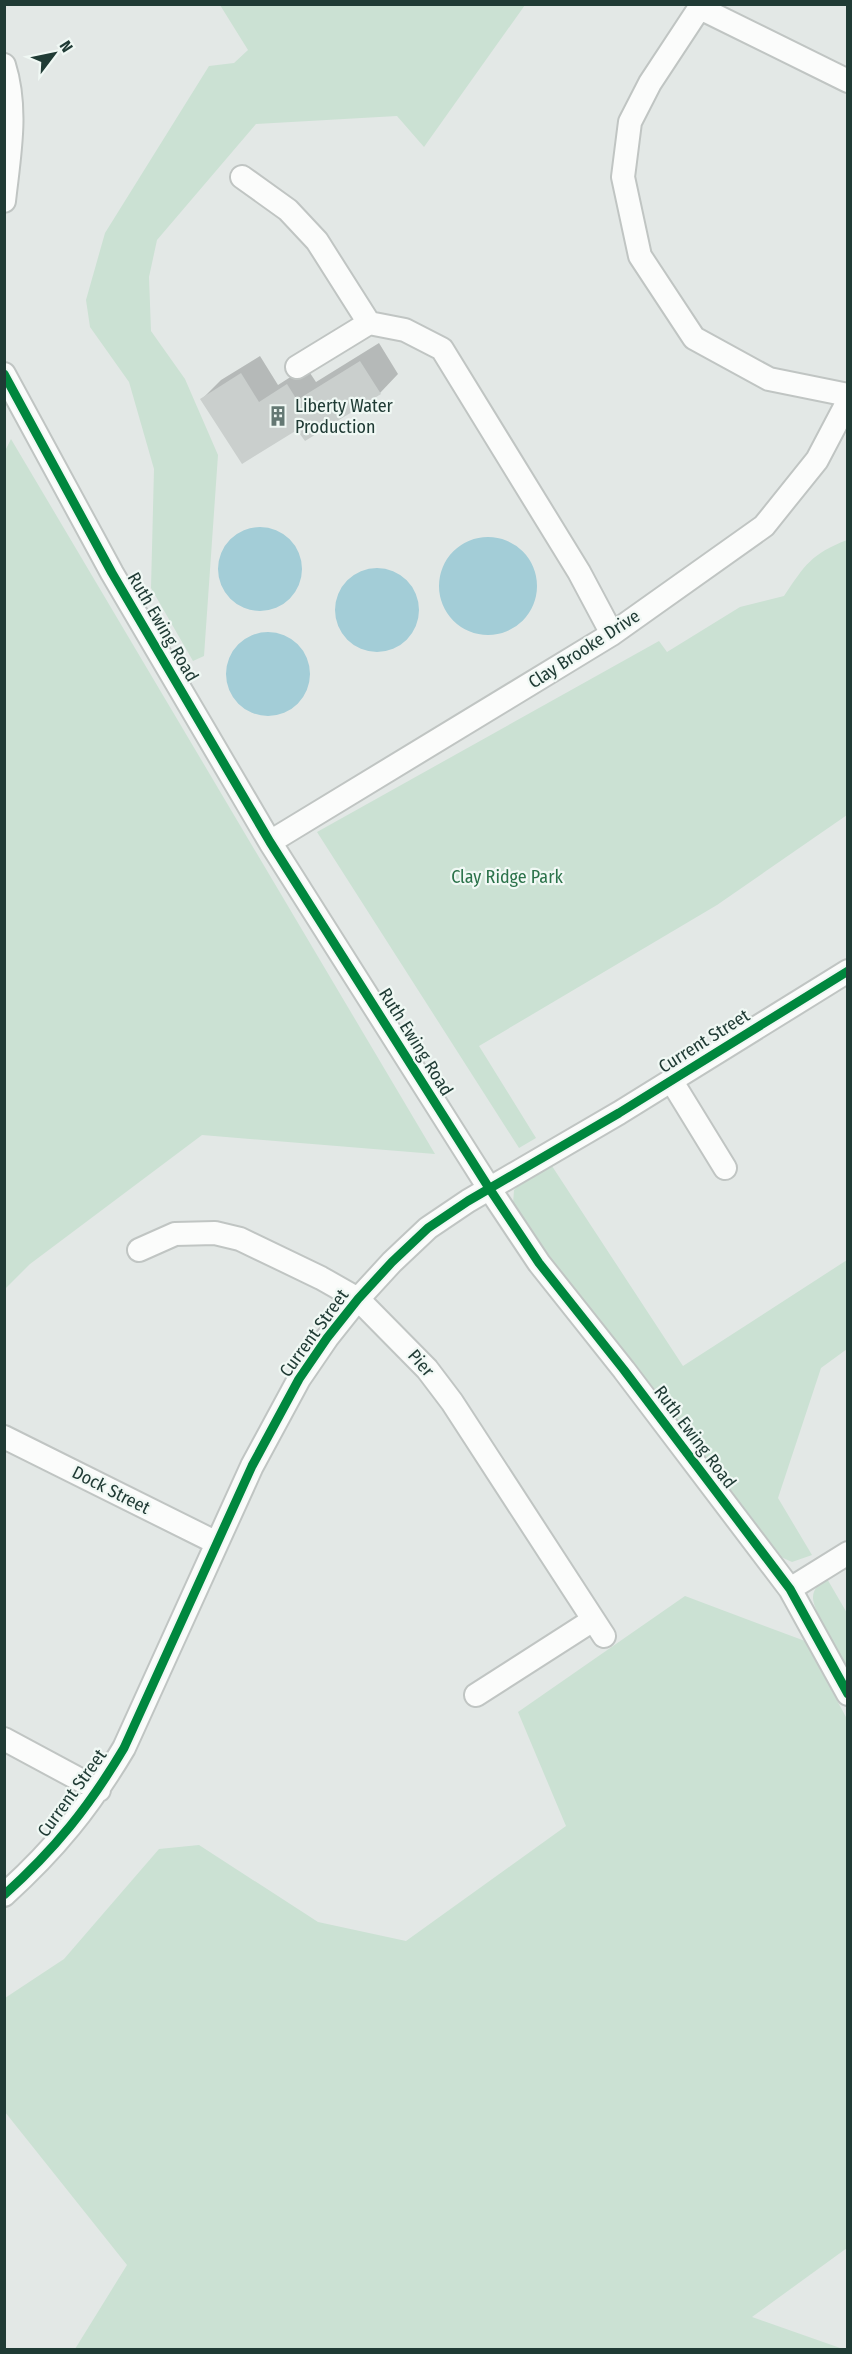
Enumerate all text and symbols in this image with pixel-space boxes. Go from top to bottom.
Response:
north arrow [24,24,84,84]
text: N [56,37,77,55]
place label: Liberty Water Production [295,395,394,438]
building icon: Liberty Water Production [266,404,290,428]
street label: Ruth Ewing Road [123,568,203,686]
street label: Clay Brooke Drive [524,605,644,693]
park label: Clay Ridge Park [451,866,563,888]
street label: Ruth Ewing Road [374,984,458,1100]
street label: Current Street [654,1004,754,1078]
street label: Current Street [275,1285,353,1381]
street label: Pier [403,1345,439,1382]
street label: Ruth Ewing Road [649,1381,741,1493]
street label: Dock Street [68,1461,154,1519]
street label: Current Street [33,1745,111,1841]

